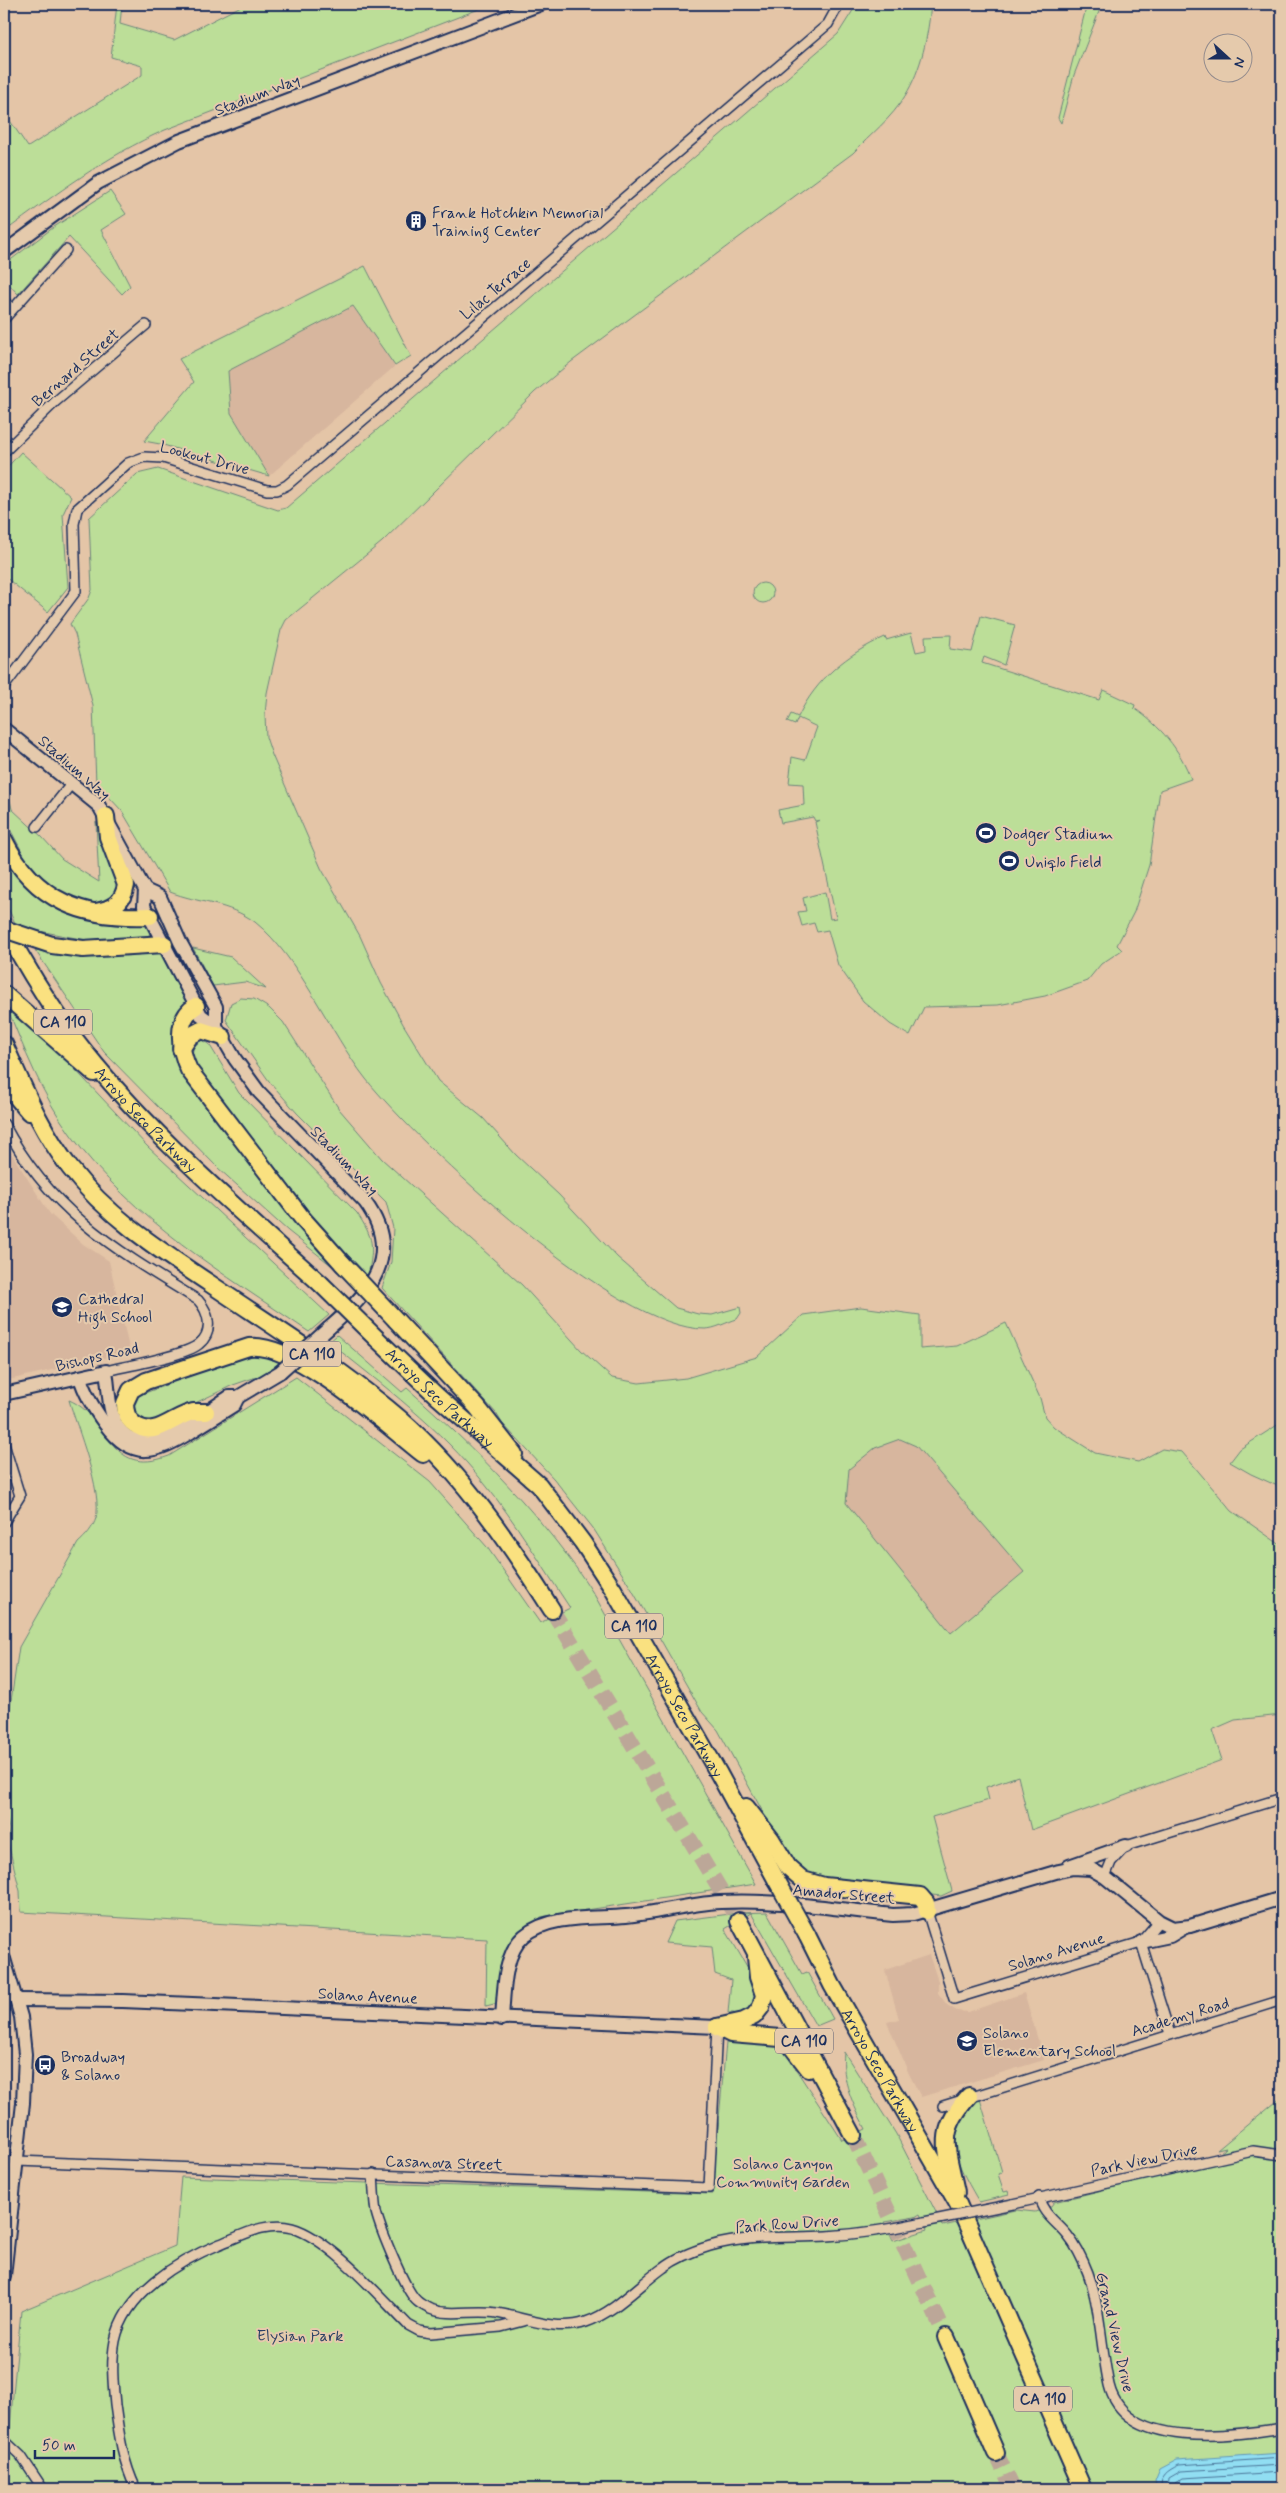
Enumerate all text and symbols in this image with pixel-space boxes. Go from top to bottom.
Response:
north arrow [1204,32,1254,82]
text: N [1229,55,1249,70]
street label: Stadium Way [212,70,303,121]
place label: Frank Hotchkin Memorial Training Center [432,203,603,243]
building icon: Frank Hotchkin Memorial Training Center [404,209,428,233]
street label: Lilac Terrace [456,253,536,325]
street label: Bernard Street [28,324,125,412]
street label: Lookout Drive [158,436,252,480]
street label: Stadium Way [33,731,115,805]
sports icon: Dodger Stadium [974,821,998,845]
place label: Dodger Stadium [1002,824,1113,846]
sports icon: Uniqlo Field [997,849,1021,873]
place label: Uniqlo Field [1025,852,1102,873]
road number: CA 110 [34,1010,92,1034]
street label: Arroyo Seco Parkway [89,1063,201,1178]
street label: Stadium Way [305,1122,383,1201]
place label: Cathedral High School [78,1289,153,1329]
school or university icon: Cathedral High School [50,1295,74,1319]
street label: Bishops Road [54,1338,141,1377]
road number: CA 110 [283,1342,341,1366]
street label: Arroyo Seco Parkway [380,1344,498,1453]
road number: CA 110 [605,1614,663,1638]
street label: Arroyo Seco Parkway [640,1650,728,1782]
street label: Amador Street [792,1880,897,1909]
street label: Solano Avenue [1006,1928,1107,1977]
street label: Solano Avenue [317,1983,419,2010]
street label: Academy Road [1129,1993,1232,2042]
street label: Arroyo Seco Parkway [836,2005,924,2137]
place label: Solano Elementary School [983,2023,1116,2062]
road number: CA 110 [775,2028,833,2054]
school or university icon: Solano Elementary School [955,2029,979,2053]
place label: Broadway & Solano [61,2047,125,2086]
bus stop icon: Broadway & Solano [33,2053,57,2077]
street label: Park View Drive [1089,2139,1200,2182]
street label: Casanova Street [385,2151,504,2176]
park label: Solano Canyon Community Garden [716,2154,850,2193]
street label: Park Row Drive [735,2210,840,2239]
street label: Grand View Drive [1090,2270,1139,2395]
park label: Elysian Park [257,2326,343,2347]
road number: CA 110 [1014,2386,1072,2412]
scale bar [35,2428,114,2460]
text: 50 m [42,2436,76,2456]

